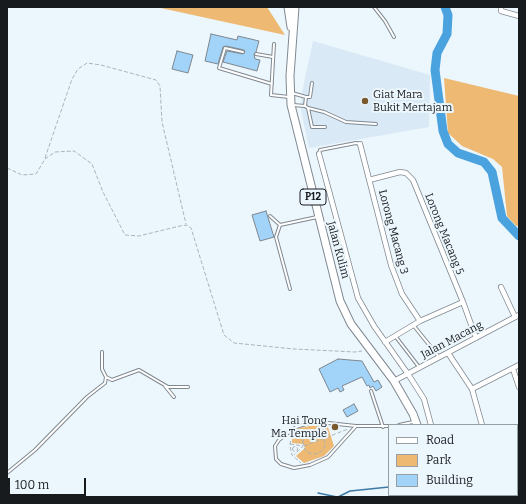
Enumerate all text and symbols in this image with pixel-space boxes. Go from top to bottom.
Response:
place label: Giat Mara Bukit Mertajam [373,88,452,114]
marker: Giat Mara Bukit Mertajam [360,96,370,106]
street label: Lorong Macang 3 [375,188,411,276]
road number: P12 [300,189,326,205]
street label: Lorong Macang 5 [422,191,466,277]
street label: Jalan Kulim [324,220,352,280]
street label: Jalan Macang [419,318,485,362]
place label: Hai Tong Ma Temple [271,414,327,440]
marker: Hai Tong Ma Temple [330,422,340,432]
legend [388,424,518,496]
text: Road [426,433,454,447]
text: Park [426,453,451,467]
scale bar [10,470,88,496]
text: Building [426,473,473,487]
text: 100 m [15,478,49,492]

